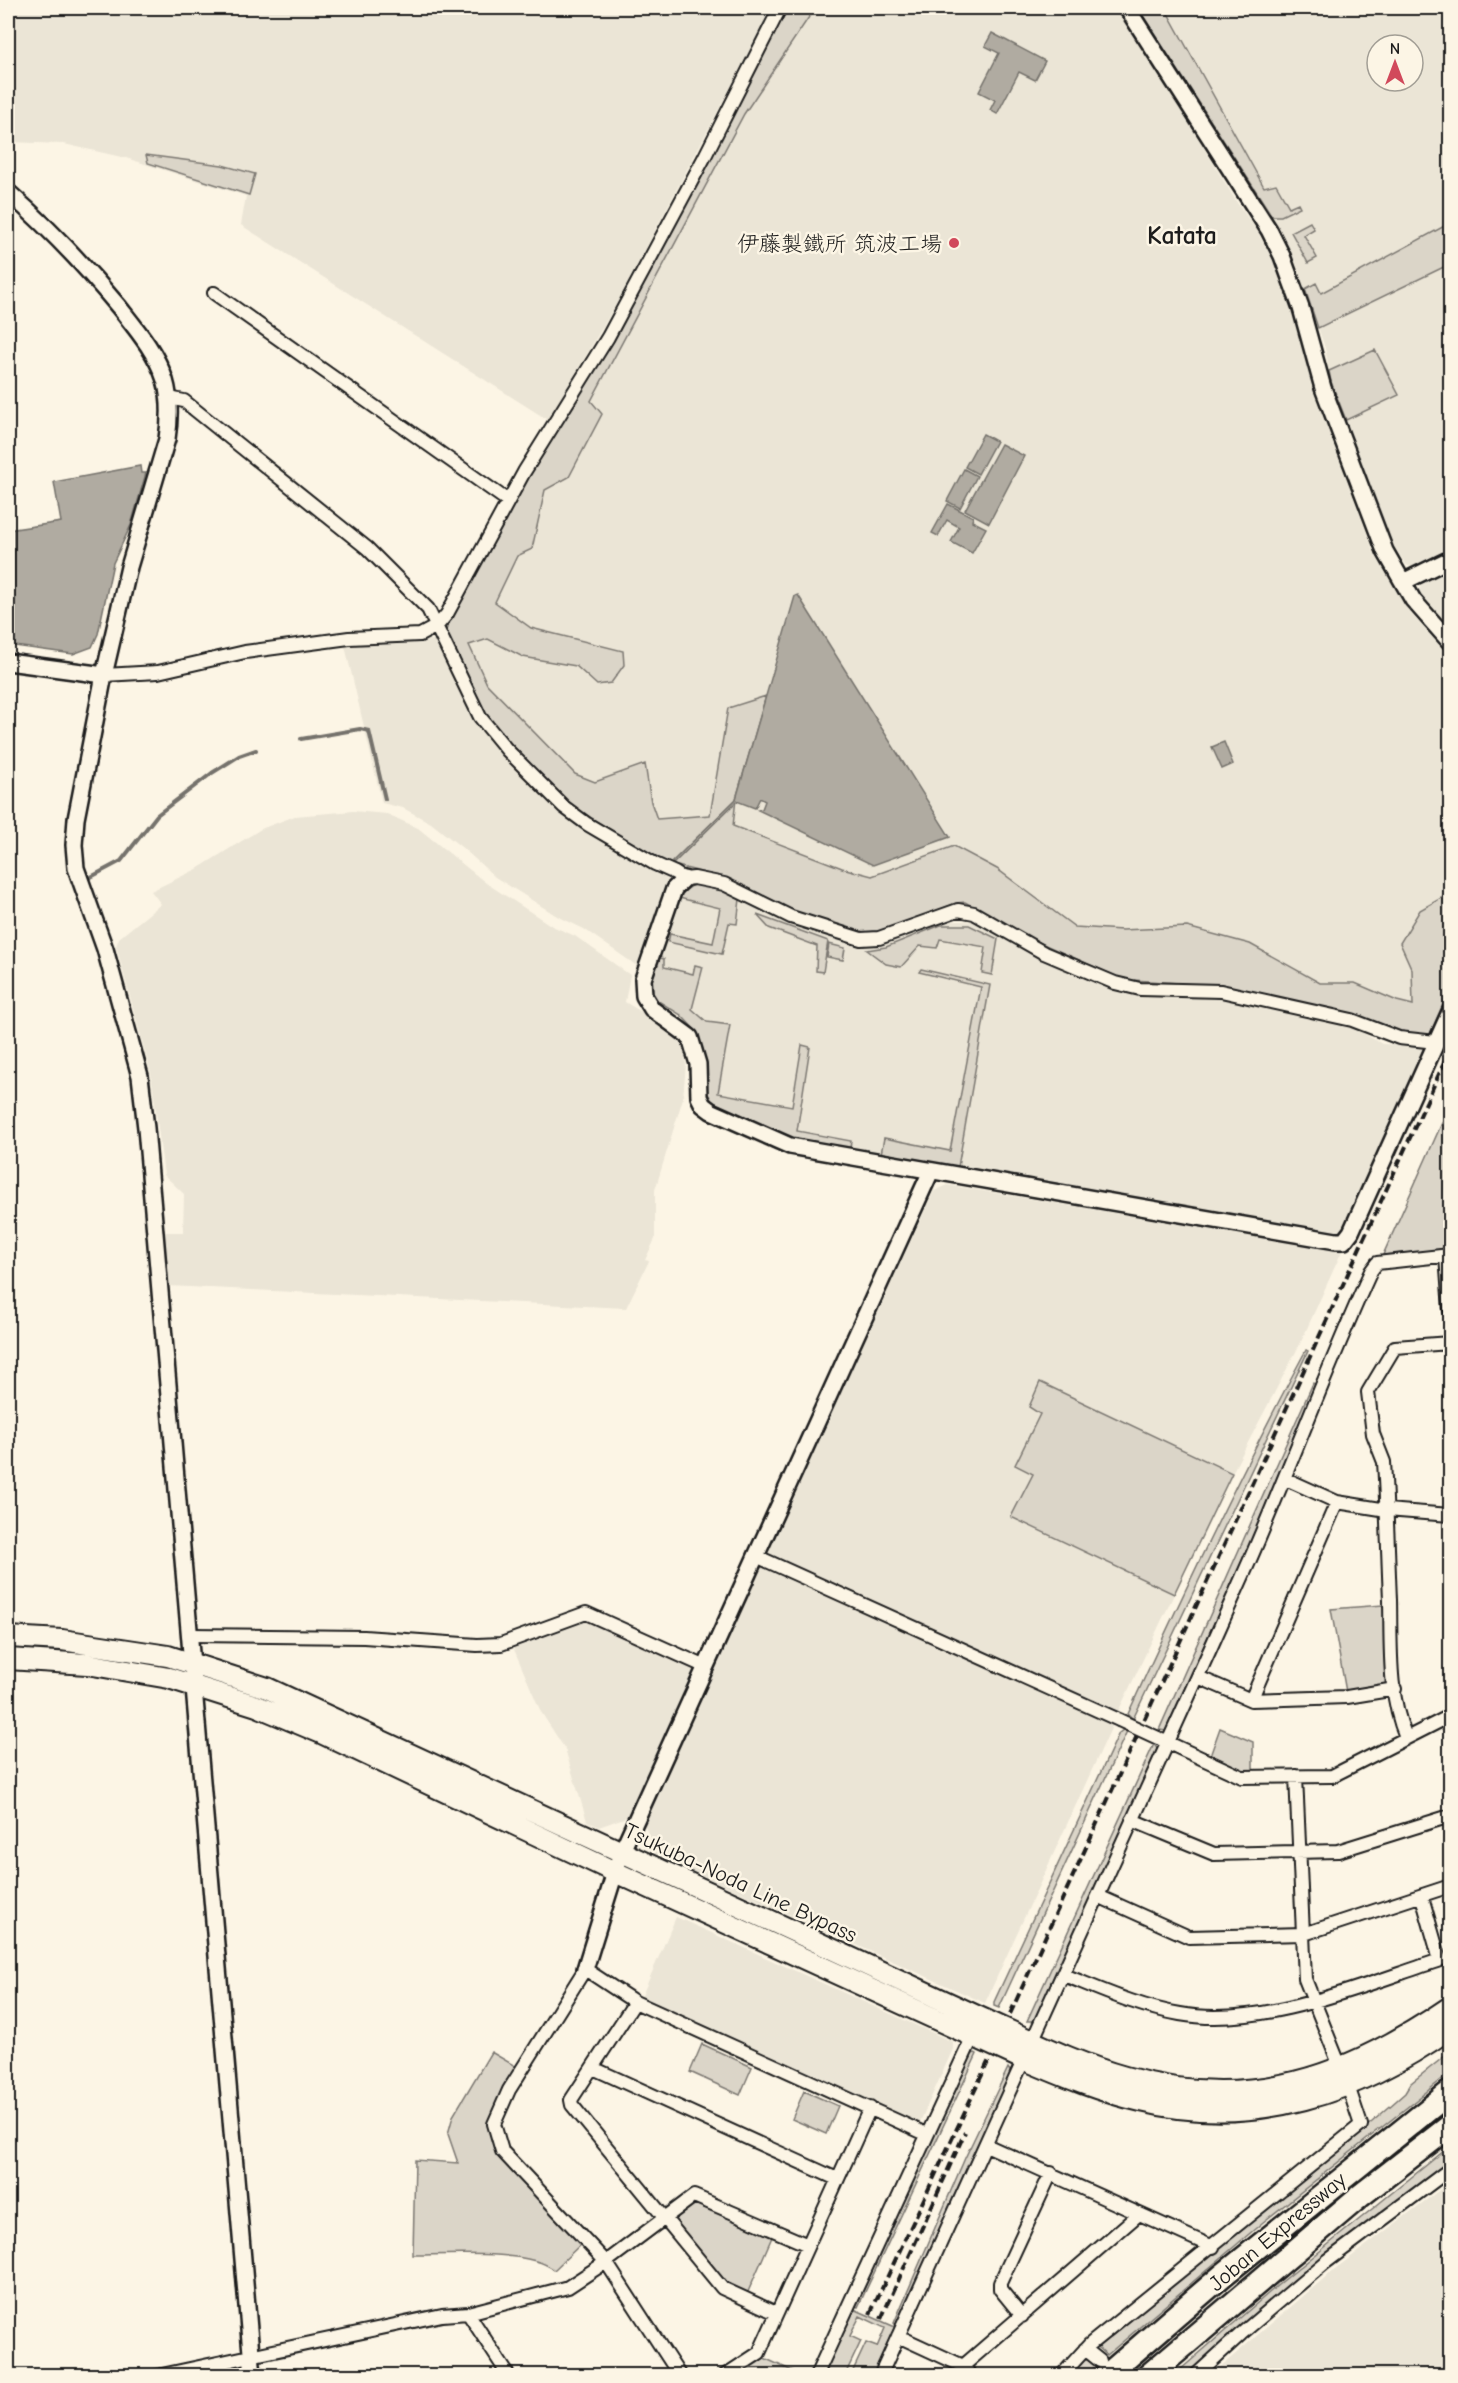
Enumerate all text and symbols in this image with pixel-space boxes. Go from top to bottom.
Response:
north arrow [1365,33,1425,93]
text: N [1390,40,1400,58]
district label: Katata [1147,221,1217,251]
place label: 伊藤製鐵所 筑波工場 [737,231,942,257]
marker: 伊藤製鐵所 筑波工場 [947,236,961,250]
street label: Tsukuba-Noda Line Bypass [620,1818,861,1948]
street label: Joban Expressway [1204,2167,1352,2297]

